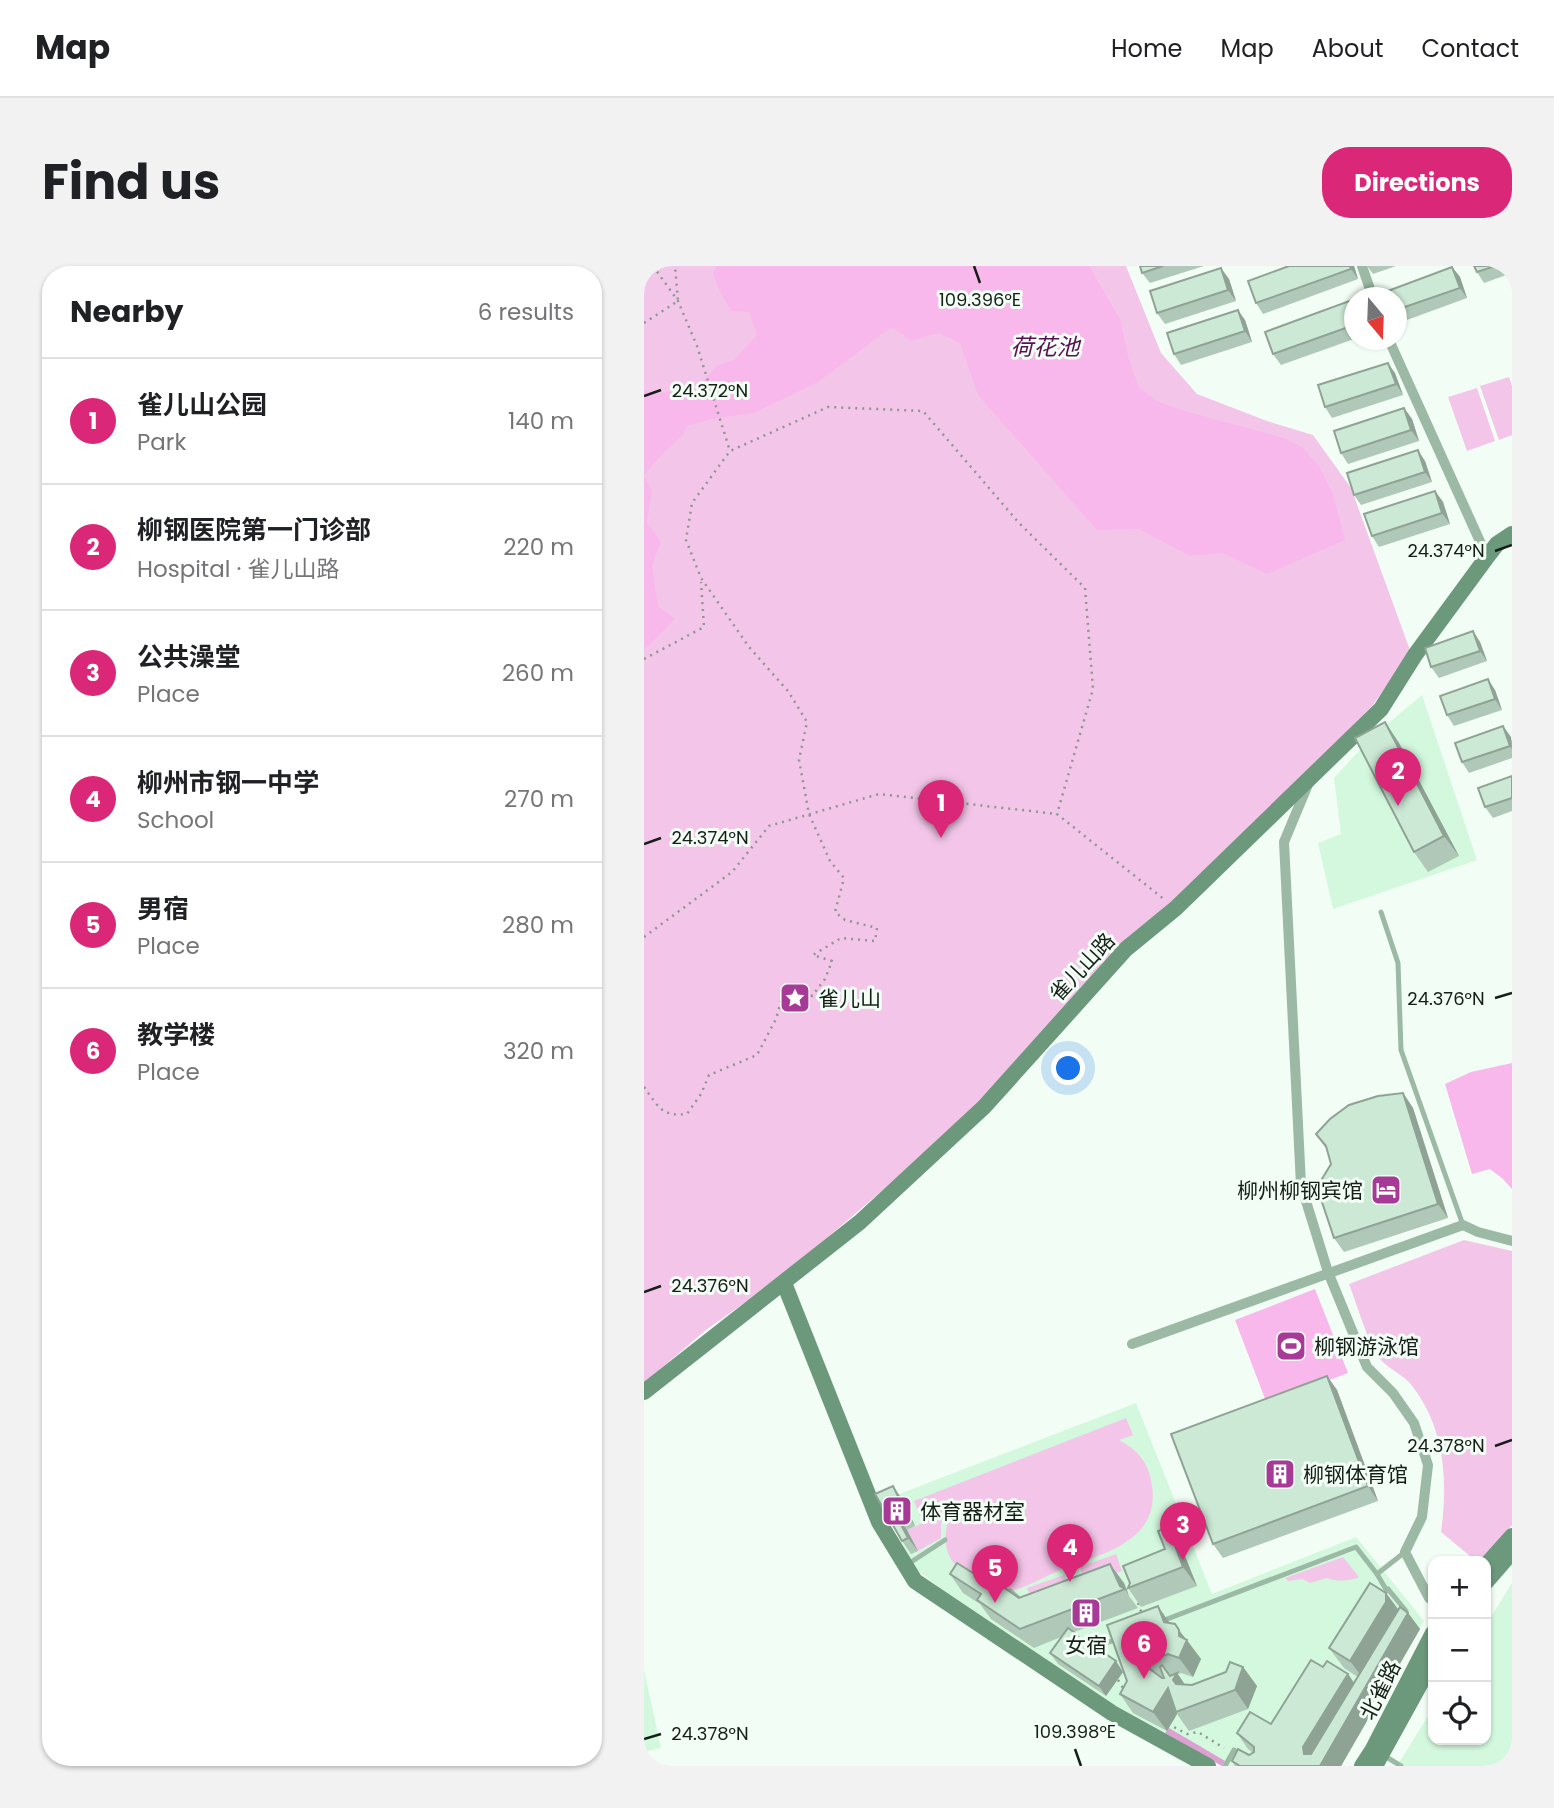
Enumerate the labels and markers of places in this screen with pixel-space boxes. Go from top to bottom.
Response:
pin: 2 [1375,748,1421,806]
pin: 1 [918,780,964,838]
place icon: 雀儿山 [778,981,812,1015]
place label: 雀儿山 [818,984,881,1013]
hotel icon: 柳州柳钢宾馆 [1369,1173,1403,1207]
place label: 柳州柳钢宾馆 [1237,1176,1363,1205]
sports icon: 柳钢游泳馆 [1274,1329,1308,1363]
place label: 柳钢游泳馆 [1314,1332,1419,1361]
building icon: 柳钢体育馆 [1263,1457,1297,1491]
place label: 柳钢体育馆 [1303,1460,1408,1489]
building icon: 体育器材室 [880,1494,914,1528]
place label: 体育器材室 [920,1497,1025,1526]
pin: 3 [1160,1502,1206,1560]
pin: 4 [1047,1524,1093,1582]
pin: 5 [972,1545,1018,1603]
building icon: 女宿 [1069,1596,1103,1630]
pin: 6 [1121,1621,1167,1679]
place label: 女宿 [1065,1631,1107,1660]

